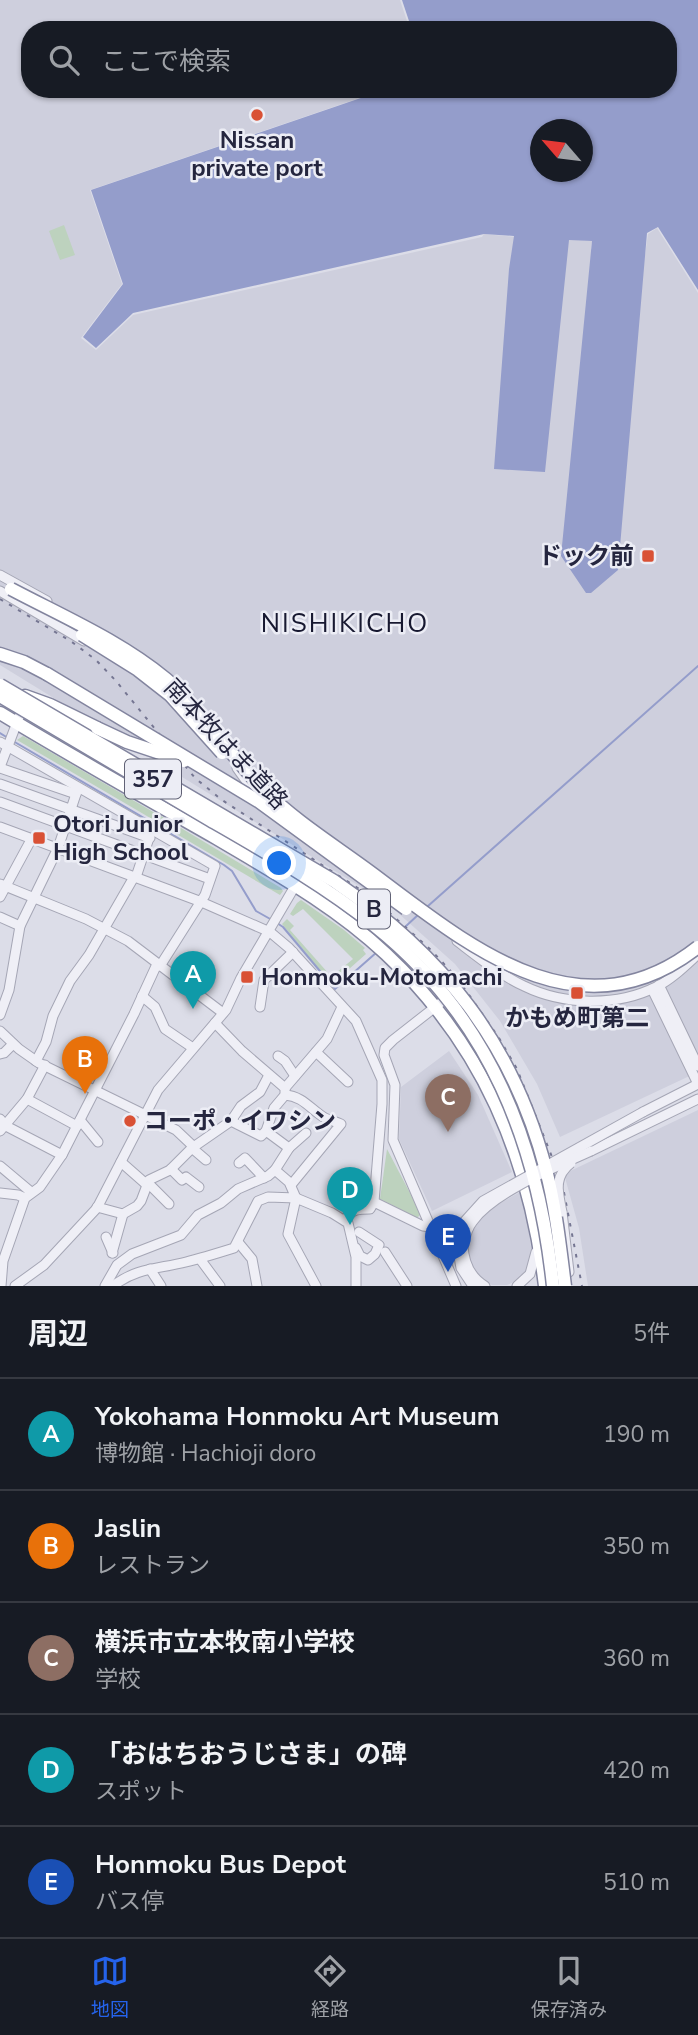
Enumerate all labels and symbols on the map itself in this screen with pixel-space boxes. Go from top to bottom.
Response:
marker: Nissan private port [249,107,265,123]
north arrow [530,119,593,182]
place label: Nissan private port [191,124,324,184]
place label: ドック前 [538,540,634,572]
marker: ドック前 [640,548,656,564]
district label: NISHIKICHO [261,606,429,641]
street label: 南本牧はま道路 [157,672,295,816]
road number: 357 [125,760,181,799]
place label: Otori Junior High School [53,808,189,868]
marker: Otori Junior High School [31,830,47,846]
your location [262,846,296,880]
road number: B [358,890,390,928]
pin: A [170,951,216,1009]
place label: Honmoku-Motomachi [261,961,503,993]
marker: Honmoku-Motomachi [239,969,255,985]
marker: かもめ町第二 [569,985,585,1001]
place label: かもめ町第二 [505,1002,649,1034]
pin: B [62,1036,108,1094]
pin: C [425,1074,471,1132]
place label: コーポ・イワシン [144,1105,336,1137]
marker: コーポ・イワシン [122,1113,138,1129]
pin: D [327,1167,373,1225]
pin: E [425,1214,471,1272]

